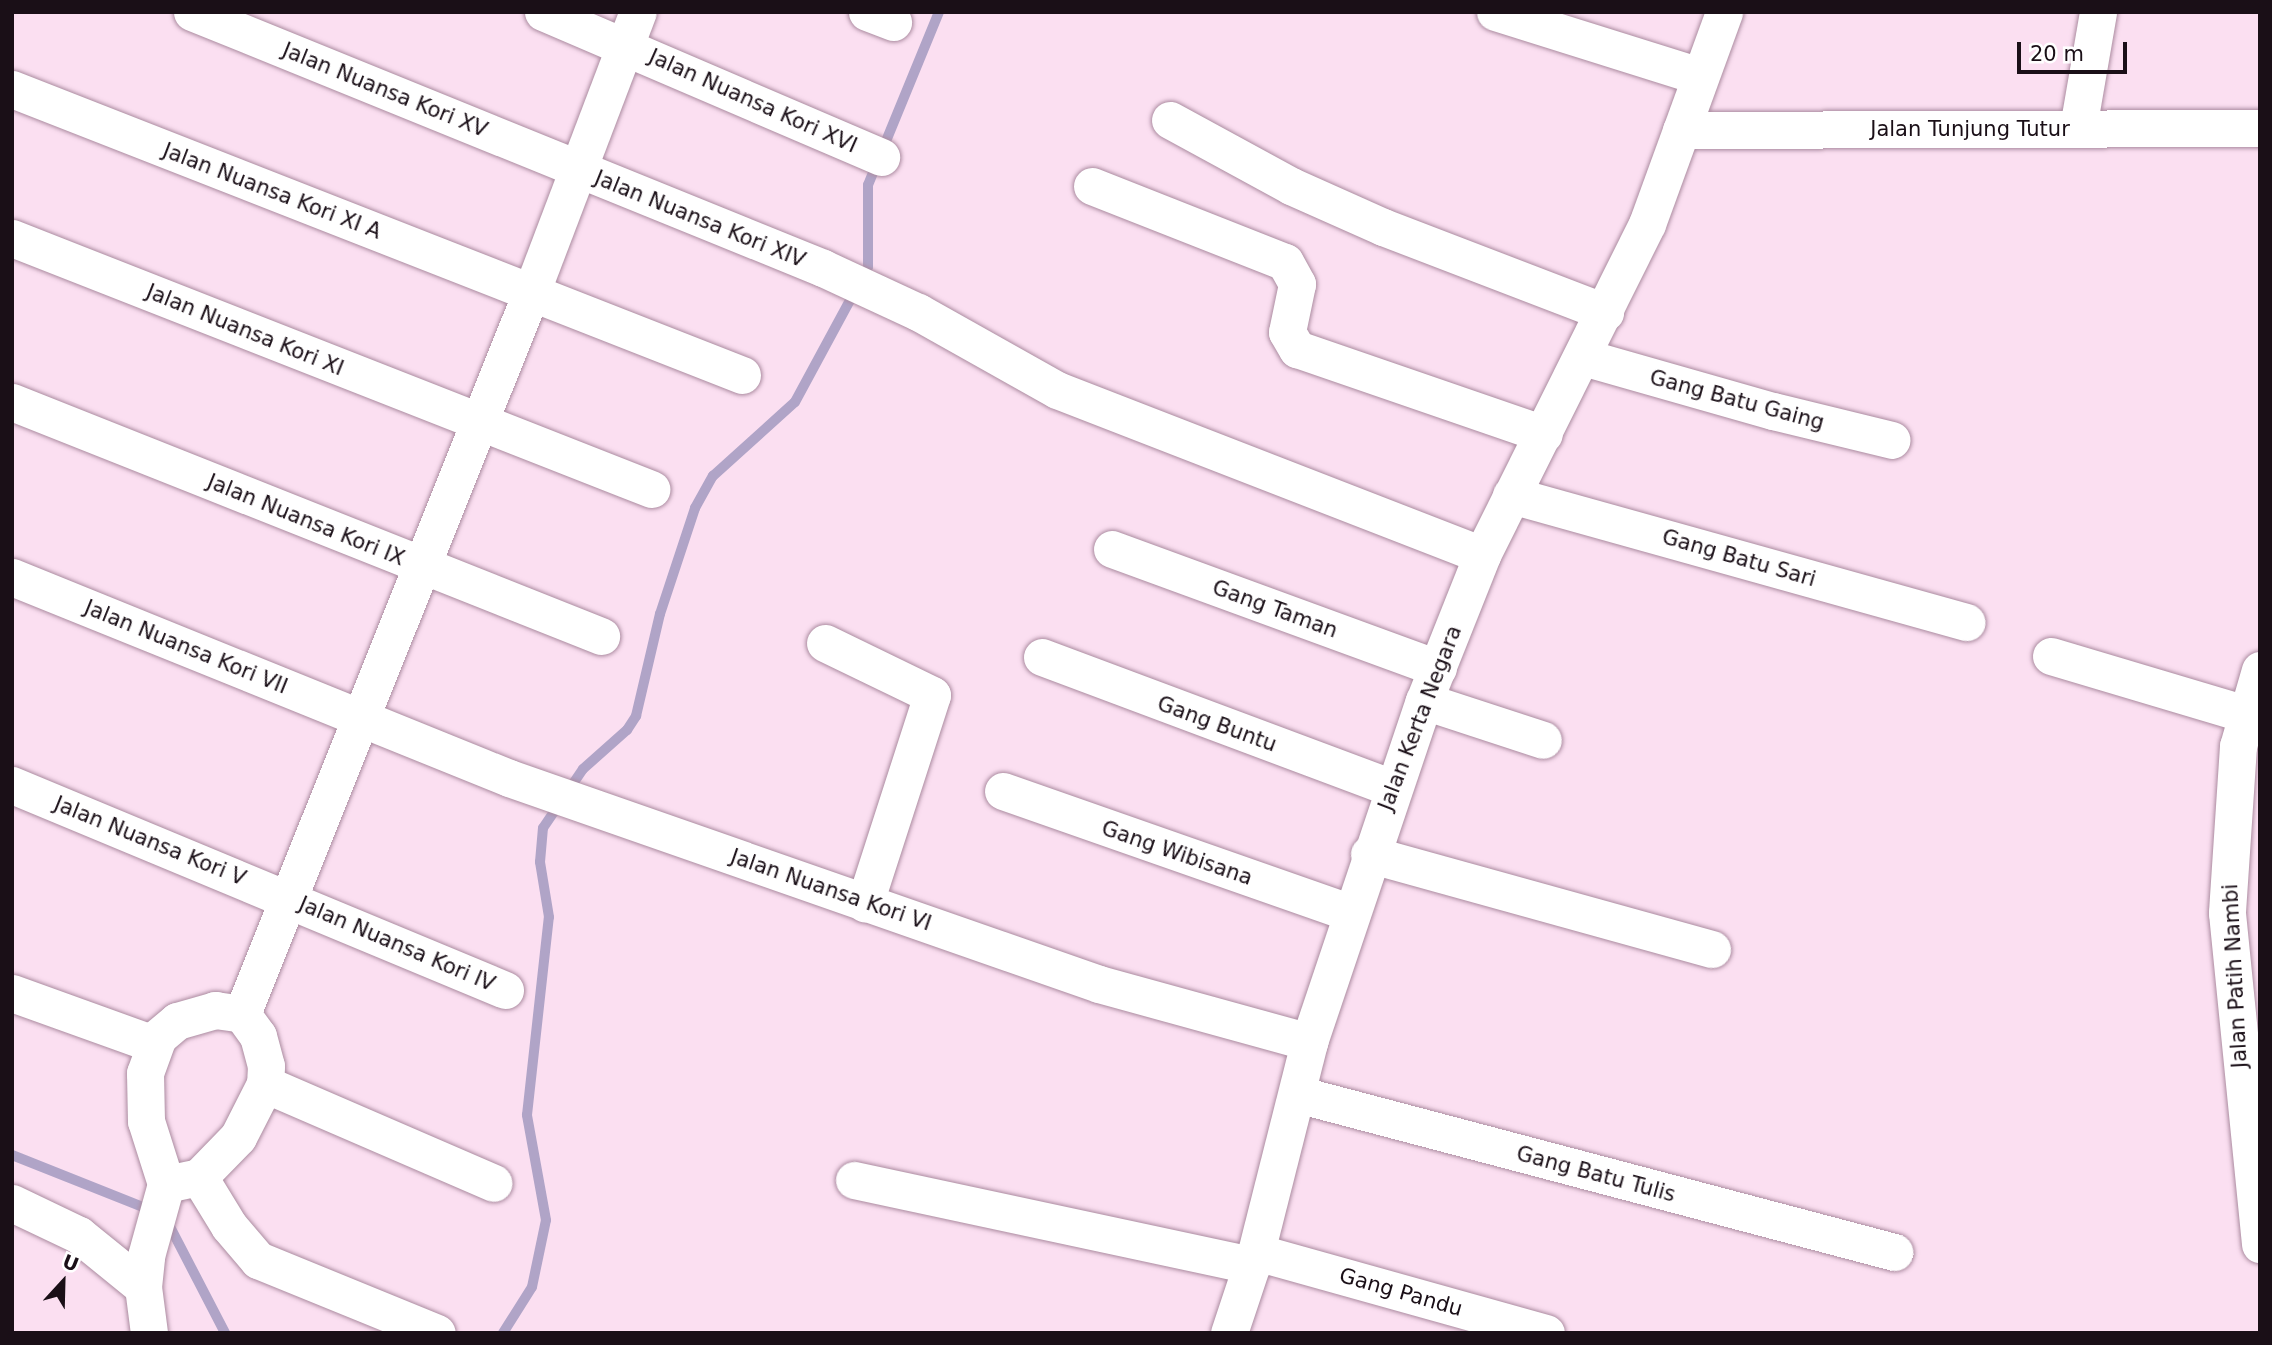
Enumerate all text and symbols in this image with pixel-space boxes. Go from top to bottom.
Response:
scale bar [2020,28,2130,72]
street label: Jalan Nuansa Kori XV [279,37,491,143]
text: 20 m [2030,42,2084,66]
street label: Jalan Nuansa Kori XVI [645,44,861,158]
street label: Jalan Tunjung Tutur [1870,116,2070,142]
street label: Jalan Nuansa Kori XI A [159,138,385,244]
street label: Jalan Nuansa Kori XIV [591,165,809,273]
street label: Jalan Nuansa Kori XI [143,279,347,381]
street label: Gang Batu Gaing [1647,365,1827,435]
street label: Jalan Nuansa Kori IX [204,469,408,571]
street label: Gang Batu Sari [1659,524,1819,592]
street label: Gang Taman [1209,575,1341,643]
street label: Jalan Nuansa Kori VII [81,595,291,699]
street label: Jalan Kerta Negara [1373,622,1467,814]
street label: Gang Buntu [1154,691,1280,757]
street label: Jalan Nuansa Kori V [50,791,250,891]
street label: Gang Wibisana [1098,815,1256,891]
street label: Jalan Nuansa Kori VI [727,844,935,936]
street label: Jalan Patih Nambi [2218,883,2252,1069]
street label: Jalan Nuansa Kori IV [295,891,499,997]
street label: Gang Batu Tulis [1514,1141,1678,1207]
north arrow [28,1247,98,1317]
text: U [60,1249,82,1276]
street label: Gang Pandu [1336,1262,1466,1322]

